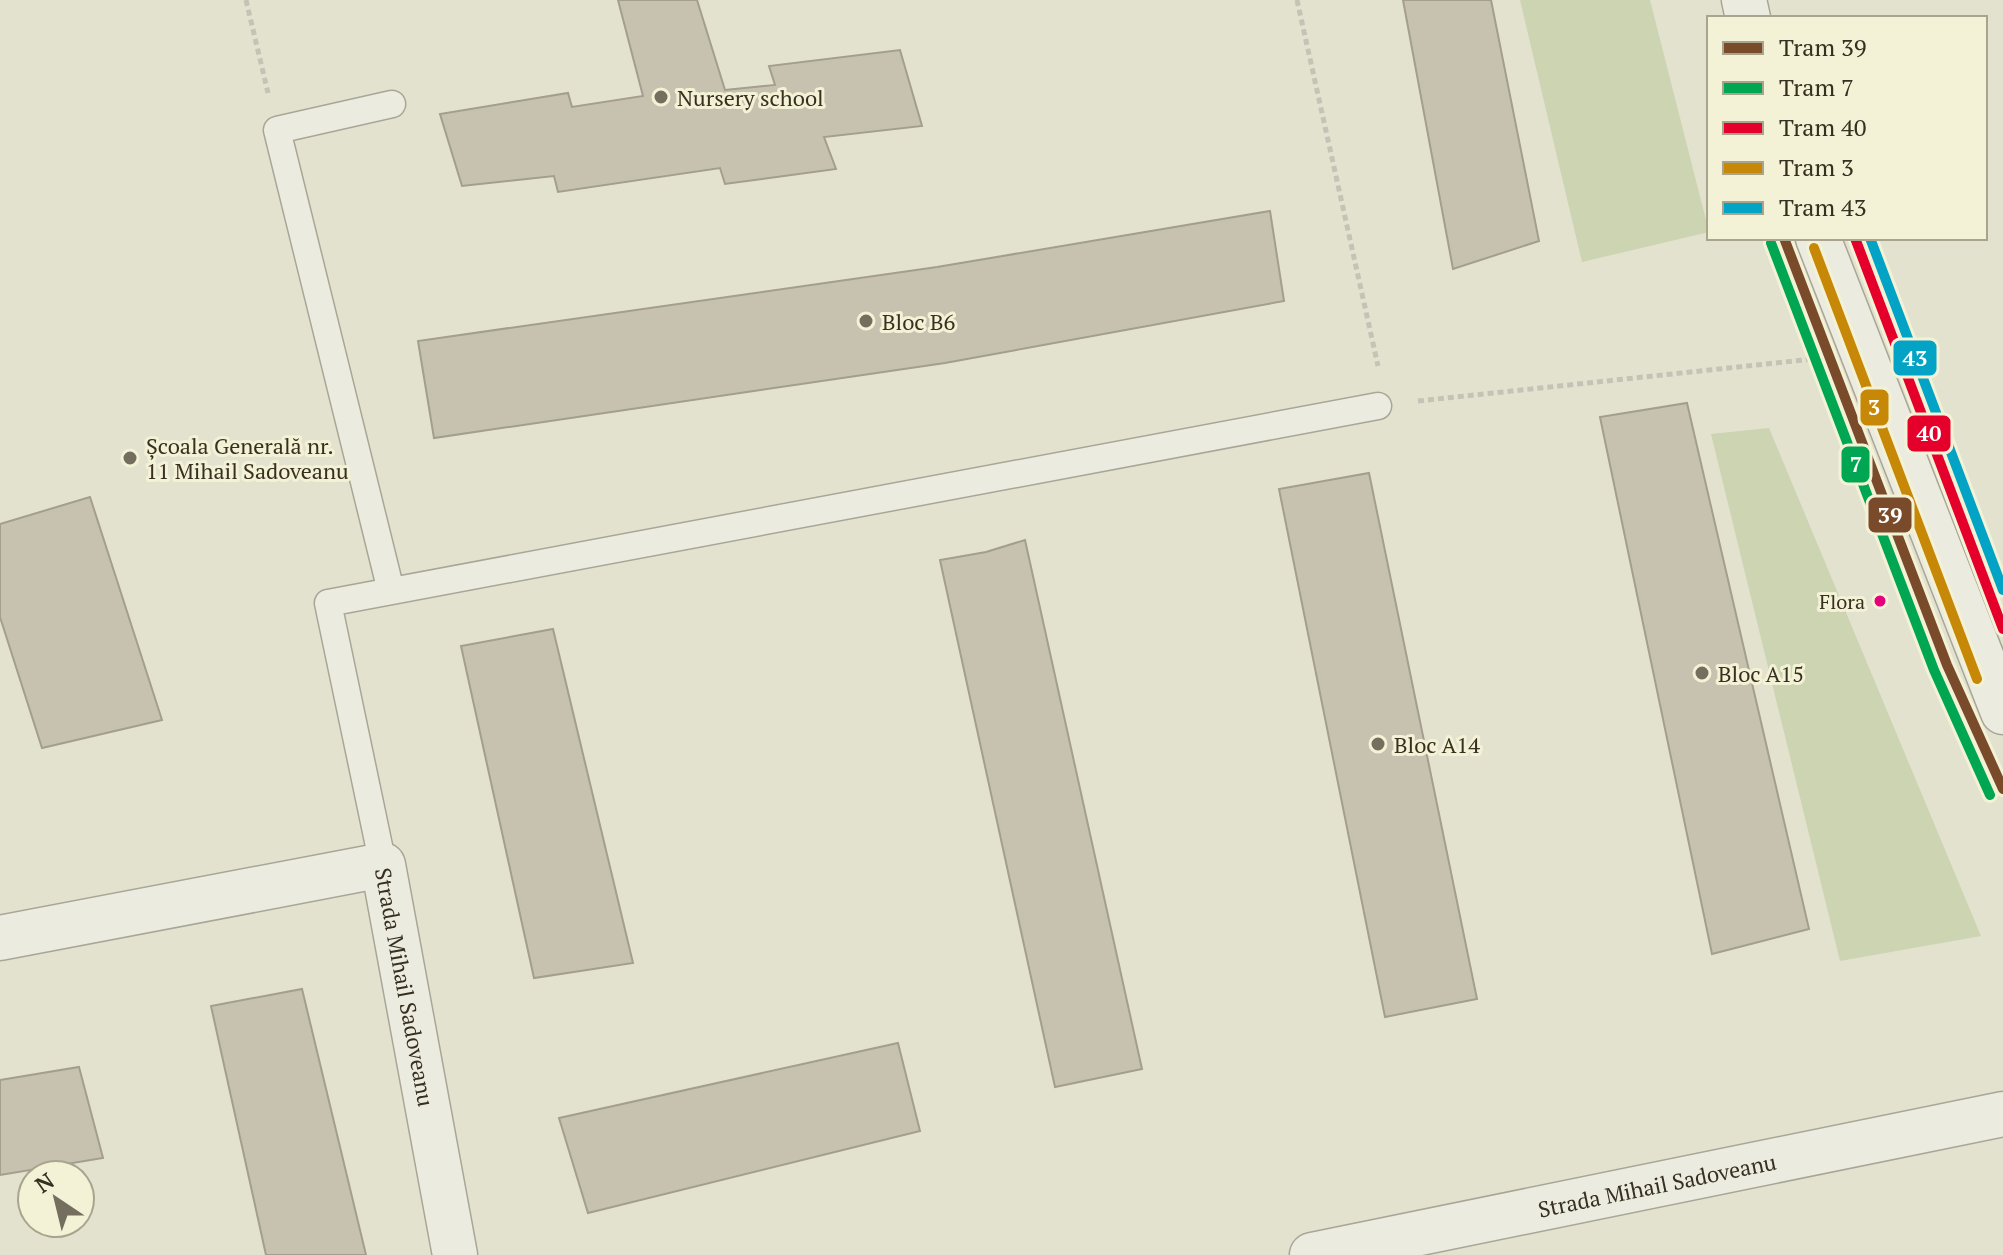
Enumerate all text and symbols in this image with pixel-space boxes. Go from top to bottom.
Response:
legend [1707,16,1987,240]
text: Tram 39 [1779,31,1867,63]
text: Tram 7 [1779,71,1854,103]
place label: Nursery school [677,83,824,112]
marker: Nursery school [652,88,670,106]
text: Tram 40 [1779,111,1867,143]
text: Tram 3 [1779,151,1854,183]
text: Tram 43 [1779,191,1867,223]
place label: Bloc B6 [882,307,955,336]
marker: Bloc B6 [857,312,875,330]
line badge: 43 [1892,339,1938,377]
text: 43 [1903,343,1927,372]
line badge: 3 [1859,388,1890,427]
text: 3 [1868,392,1880,421]
line badge: 40 [1906,414,1952,453]
text: 40 [1917,418,1941,447]
place label: Școala Generală nr. 11 Mihail Sadoveanu [146,431,349,485]
line badge: 7 [1840,445,1871,484]
marker: Școala Generală nr. 11 Mihail Sadoveanu [121,449,139,467]
text: 7 [1850,449,1862,478]
line badge: 39 [1867,496,1913,534]
text: 39 [1878,500,1902,529]
place label: Flora [1819,588,1865,615]
marker: Flora [1872,593,1888,609]
place label: Bloc A15 [1718,659,1804,688]
marker: Bloc A15 [1693,664,1711,682]
place label: Bloc A14 [1394,730,1480,759]
marker: Bloc A14 [1369,735,1387,753]
street label: Strada Mihail Sadoveanu [369,865,442,1109]
street label: Strada Mihail Sadoveanu [1535,1146,1779,1223]
north arrow [16,1159,96,1239]
text: N [29,1165,60,1199]

